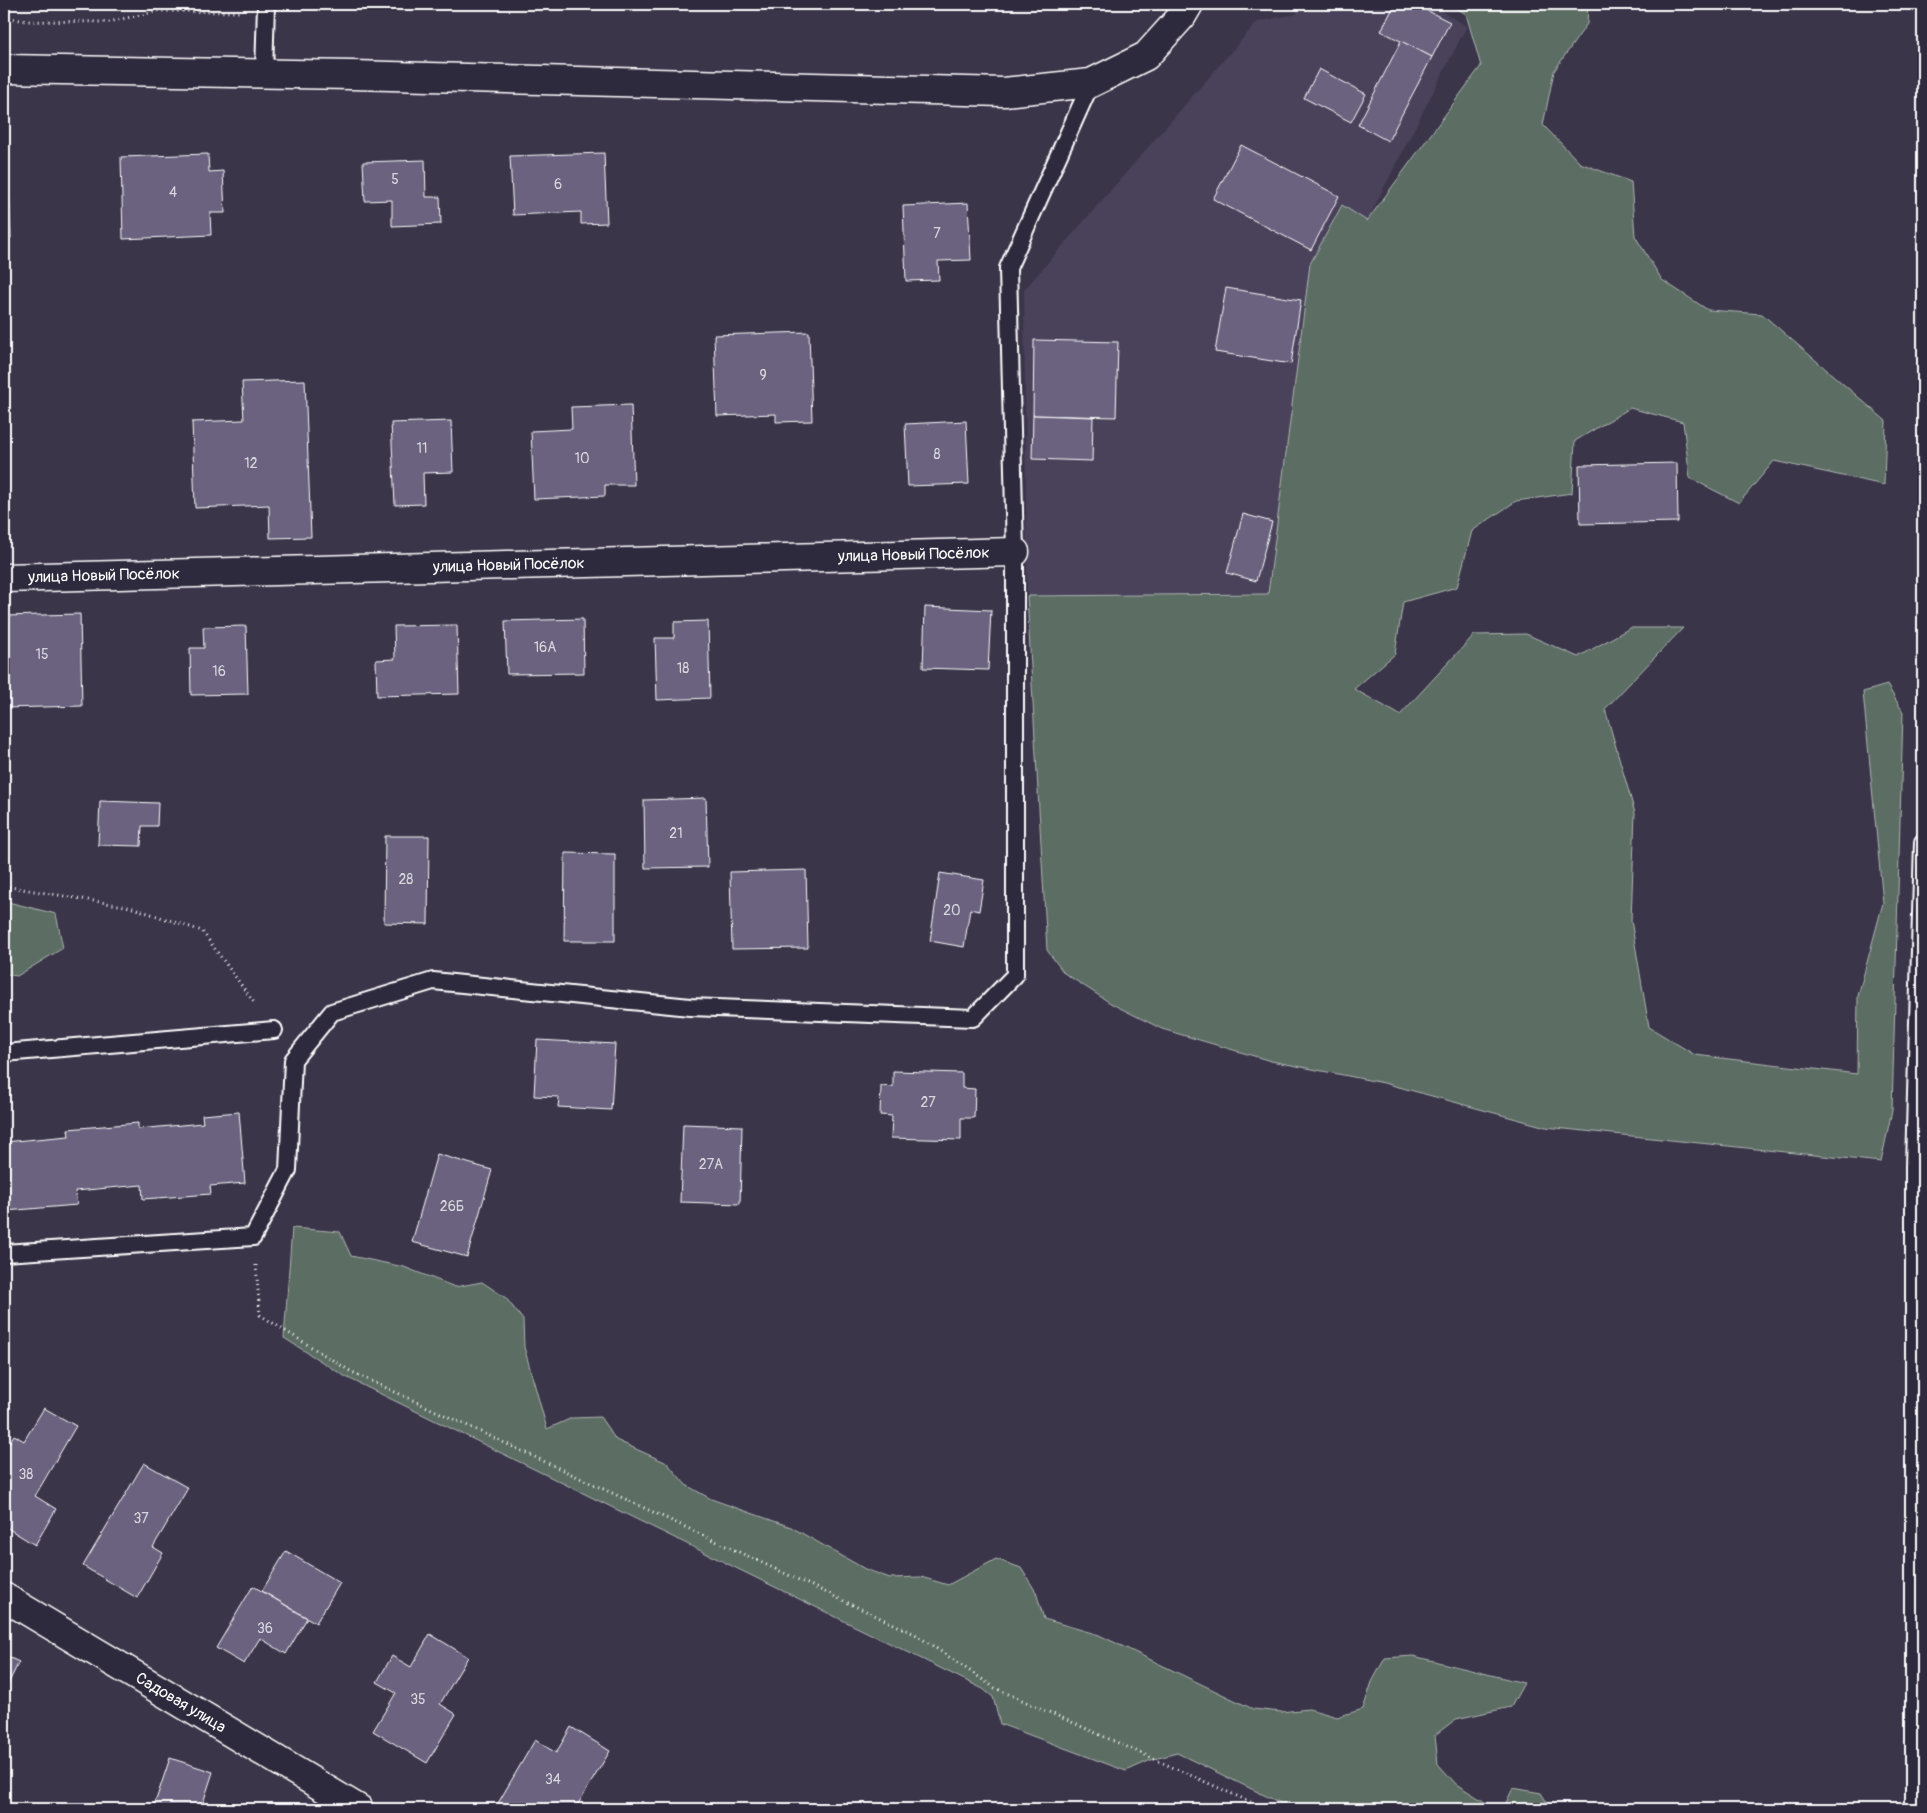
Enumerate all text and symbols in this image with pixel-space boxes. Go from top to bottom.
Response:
house number: 5 [391,171,399,188]
house number: 6 [554,176,562,193]
house number: 4 [169,184,177,201]
house number: 7 [933,225,941,242]
house number: 9 [759,367,767,384]
house number: 11 [417,440,427,457]
house number: 8 [933,446,941,463]
house number: 10 [574,450,590,467]
house number: 12 [244,455,258,472]
street label: улица Новый Посёлок [837,543,990,567]
street label: улица Новый Посёлок [432,553,585,577]
street label: улица Новый Посёлок [27,563,180,587]
house number: 16А [534,639,556,656]
house number: 15 [35,646,49,663]
house number: 18 [677,660,689,677]
house number: 16 [212,663,226,680]
house number: 21 [669,825,683,842]
house number: 28 [399,871,413,888]
house number: 20 [943,902,961,919]
house number: 27 [920,1094,936,1111]
house number: 27А [699,1156,723,1173]
house number: 26Б [440,1198,464,1215]
house number: 38 [19,1466,33,1483]
house number: 37 [133,1510,149,1527]
house number: 36 [257,1620,273,1637]
street label: Садовая улица [132,1668,230,1737]
house number: 35 [410,1691,426,1708]
house number: 34 [545,1771,561,1788]

